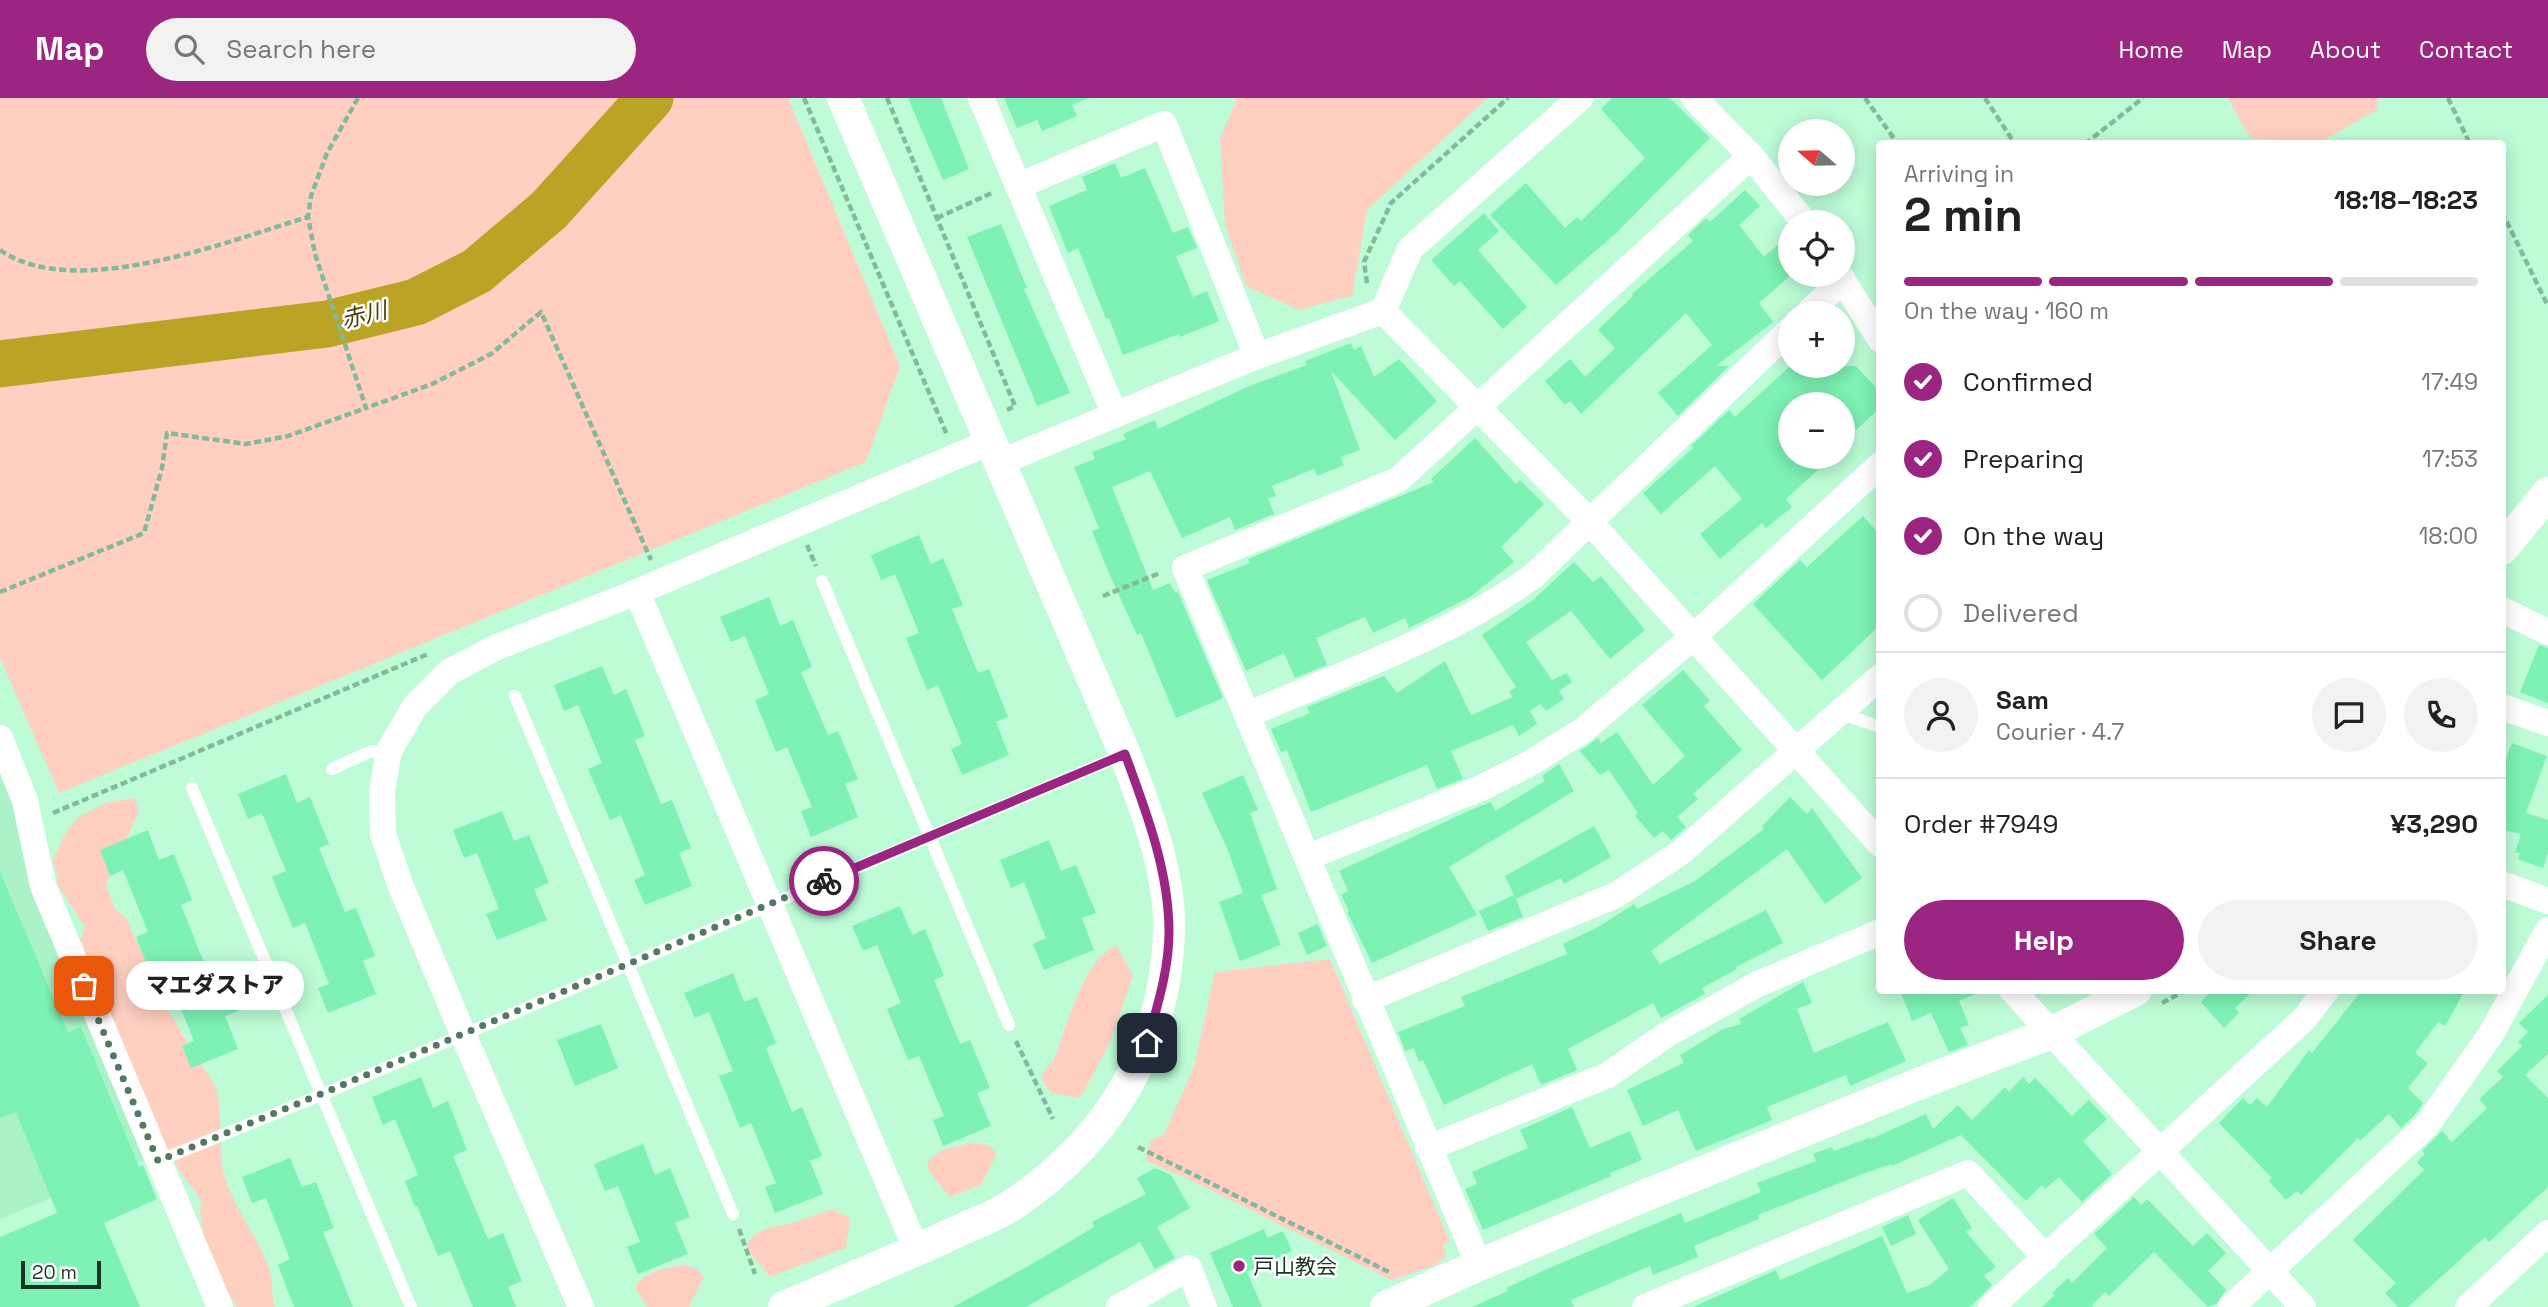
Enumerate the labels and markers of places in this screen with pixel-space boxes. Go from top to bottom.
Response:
pin [54,956,114,1016]
callout: マエダストア [126,962,304,1010]
pin [1117,1013,1177,1073]
place label: 戸山教会 [1253,1253,1337,1280]
marker: 戸山教会 [1231,1258,1247,1274]

